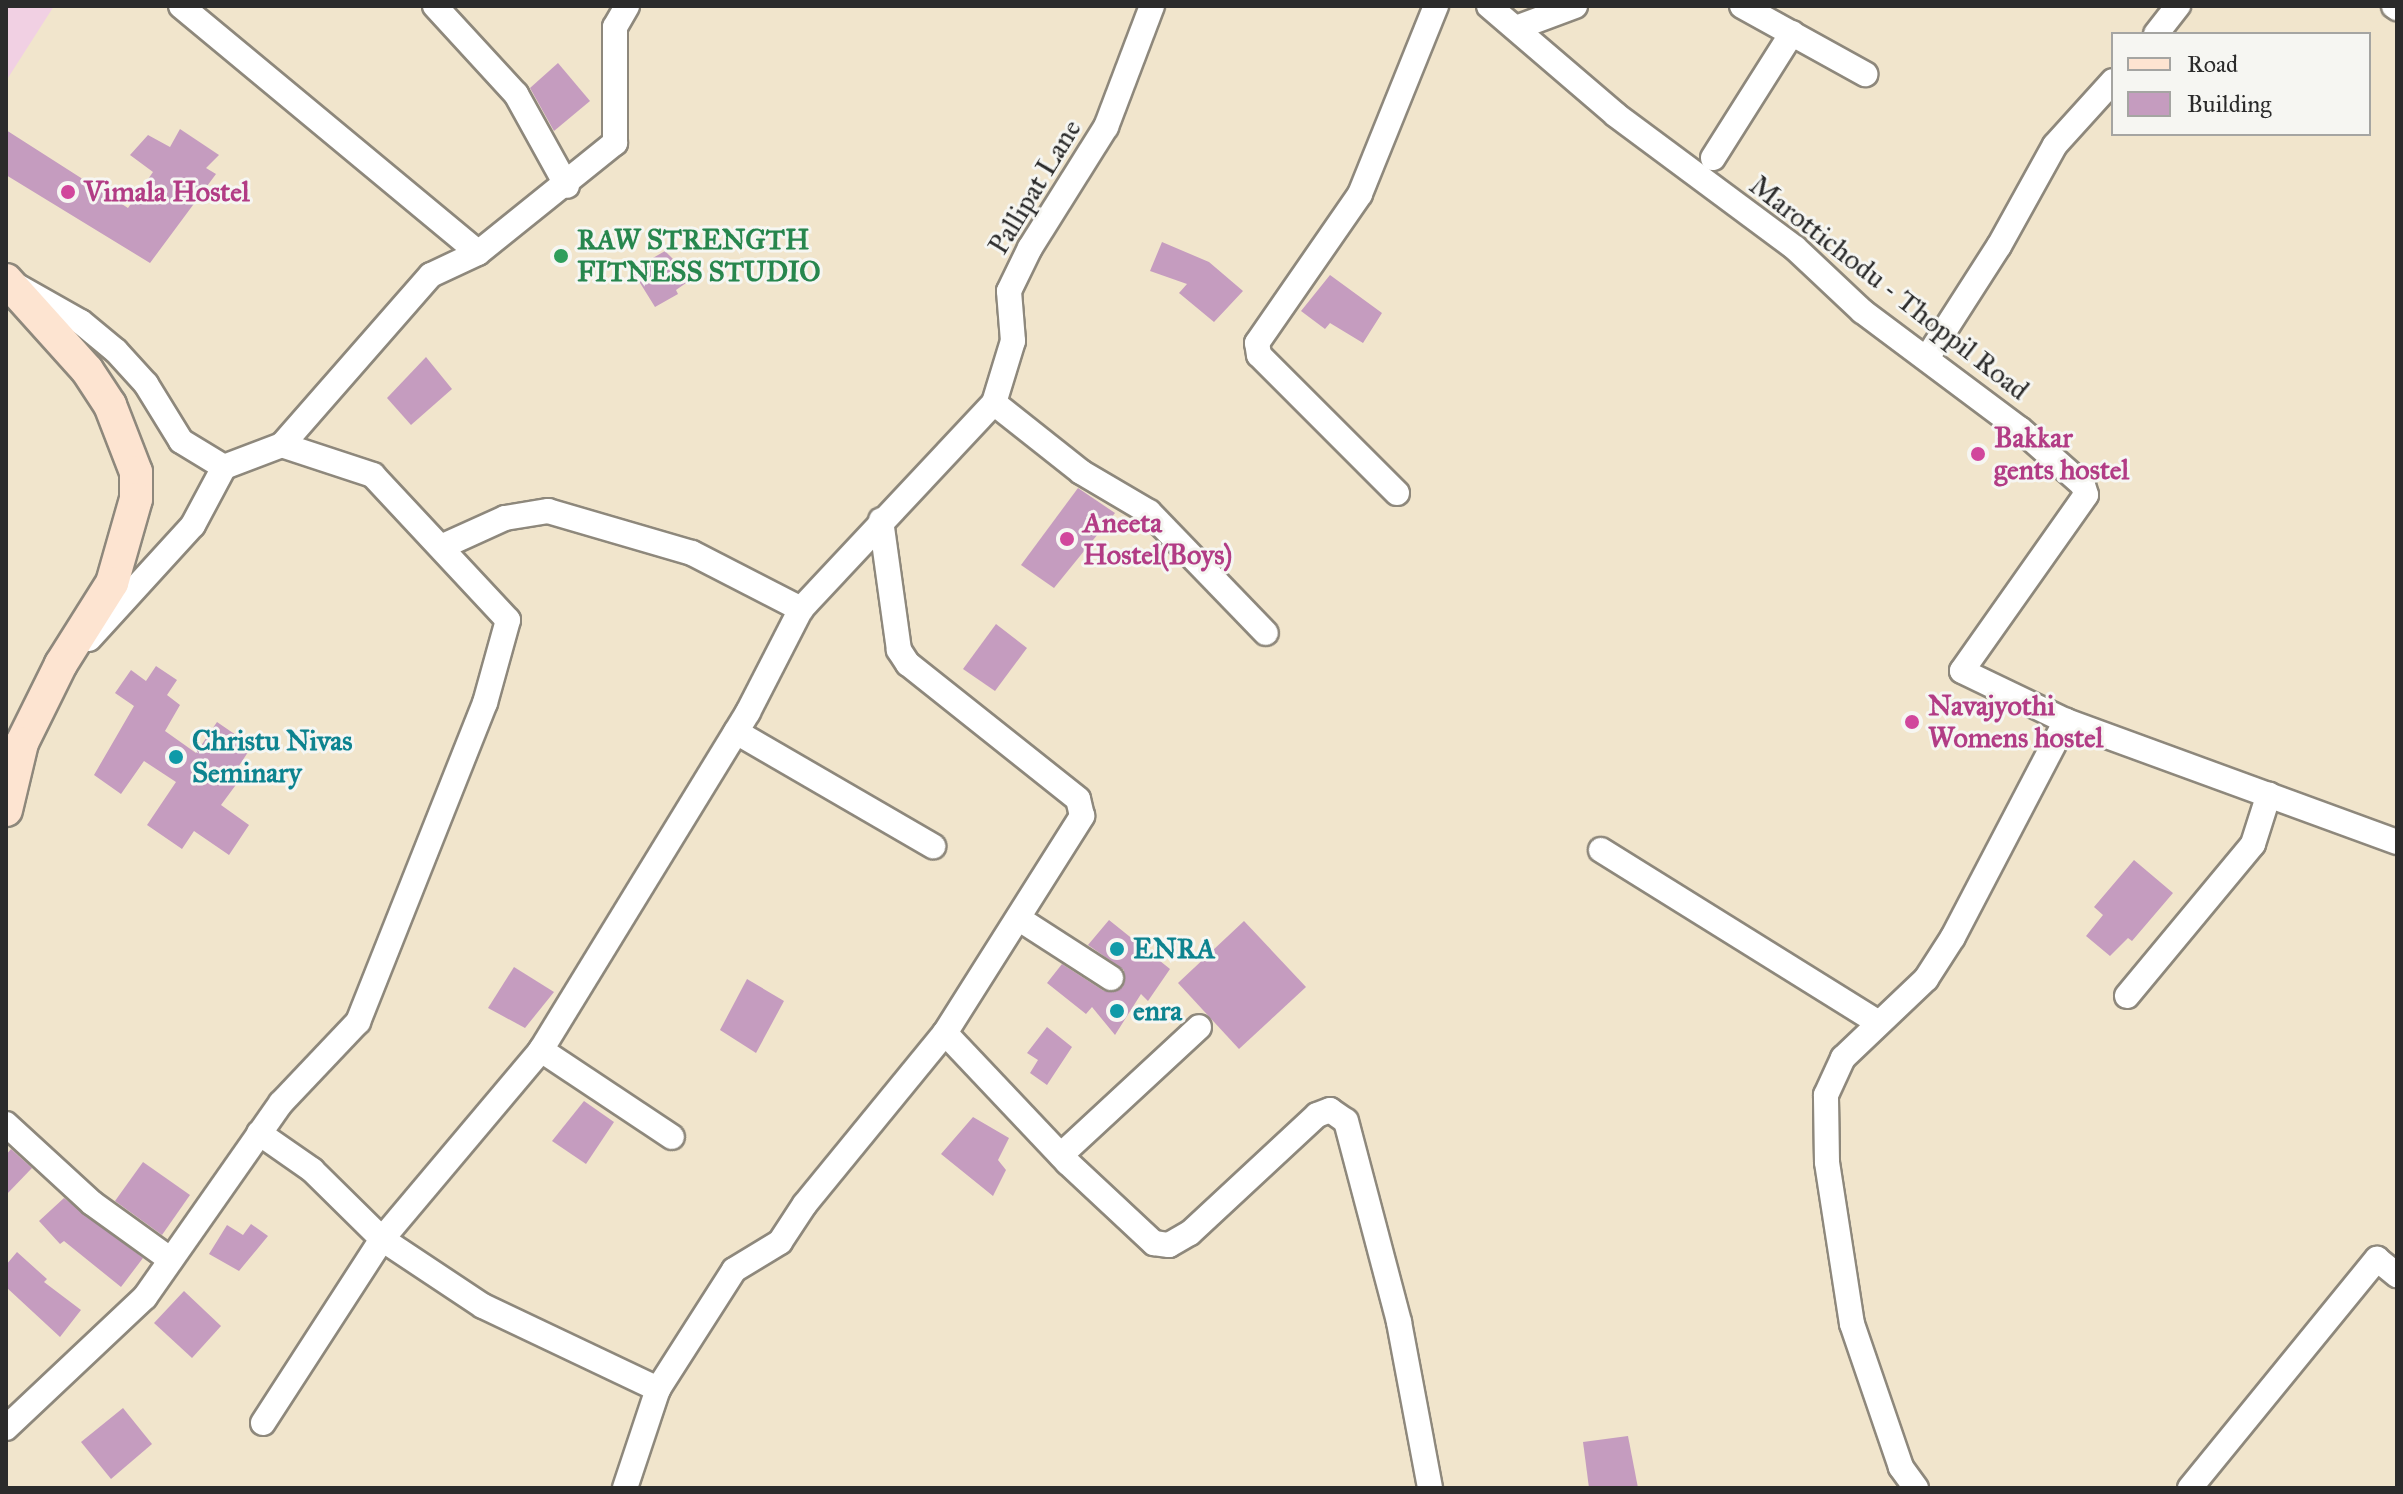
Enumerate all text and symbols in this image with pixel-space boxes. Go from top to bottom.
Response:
legend [2111,32,2371,136]
text: Road [2187,49,2238,79]
text: Building [2187,89,2272,119]
street label: Pallipat Lane [982,114,1088,260]
street label: Marottichodu - Thoppil Road [1743,169,2035,407]
place label: Vimala Hostel [84,175,249,209]
marker: Vimala Hostel [59,183,77,201]
place label: RAW STRENGTH FITNESS STUDIO [577,223,821,289]
marker: RAW STRENGTH FITNESS STUDIO [552,247,570,265]
place label: Bakkar gents hostel [1994,421,2129,487]
marker: Bakkar gents hostel [1969,445,1987,463]
place label: Aneeta Hostel(Boys) [1083,506,1232,572]
marker: Aneeta Hostel(Boys) [1058,530,1076,548]
place label: Navajyothi Womens hostel [1928,689,2103,755]
marker: Navajyothi Womens hostel [1903,713,1921,731]
place label: Christu Nivas Seminary [192,724,352,790]
marker: Christu Nivas Seminary [167,748,185,766]
place label: ENRA [1133,932,1215,966]
marker: ENRA [1108,940,1126,958]
place label: enra [1133,994,1182,1028]
marker: enra [1108,1002,1126,1020]

